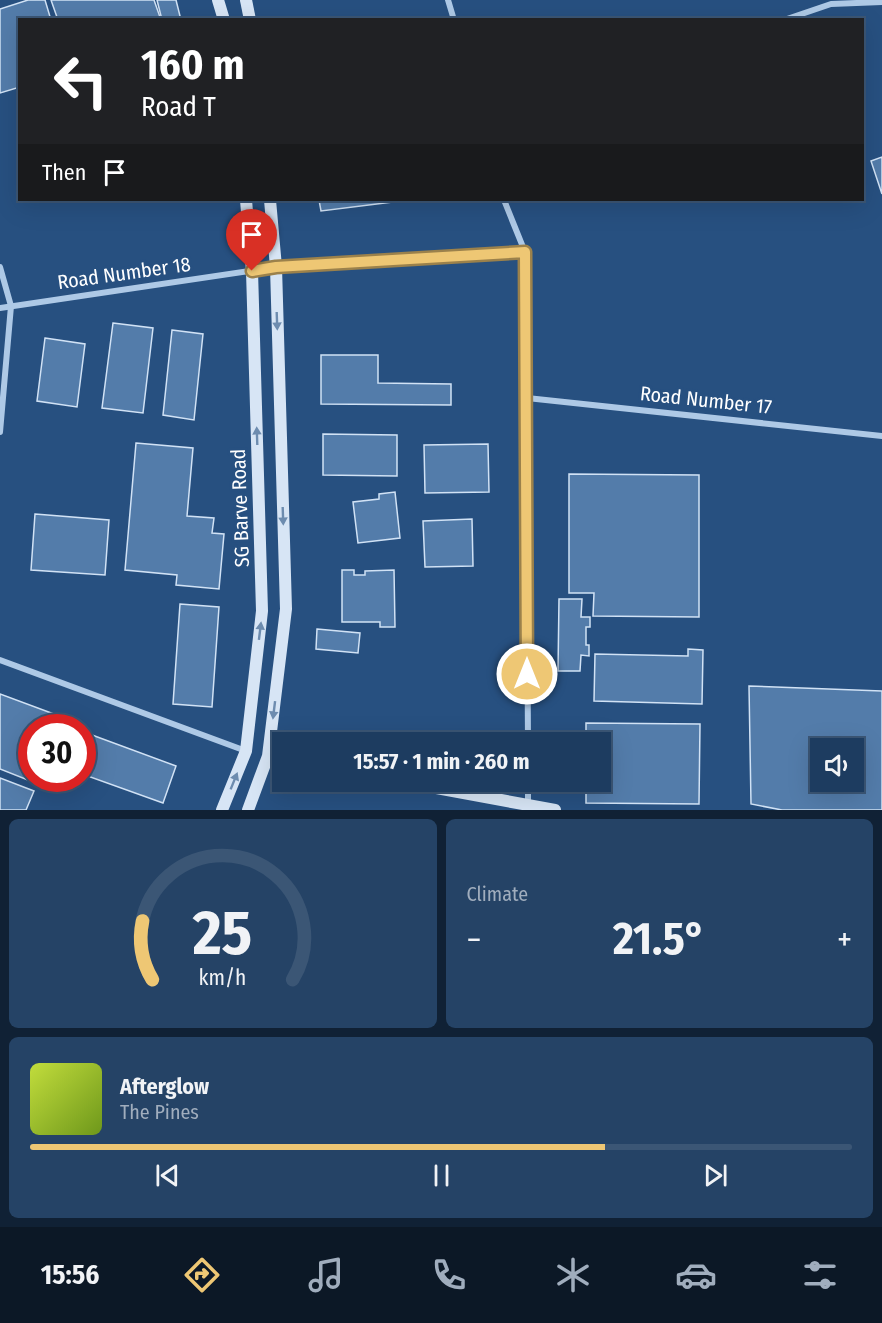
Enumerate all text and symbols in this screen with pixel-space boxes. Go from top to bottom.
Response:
text: 160 m [141,40,244,90]
icon: left [42,42,120,120]
text: Road T [141,91,216,123]
icon: arrive [98,156,131,189]
text: Then [42,159,86,186]
pin [226,209,277,271]
icon: arrive [235,218,268,251]
street label: Road Number 18 [56,252,192,294]
one-way arrow [273,311,282,330]
street label: Road Number 17 [639,381,773,419]
one-way arrow [253,426,262,445]
street label: SG Barve Road [226,448,254,568]
one-way arrow [279,506,288,525]
one-way arrow [255,621,265,640]
position arrow [495,642,559,706]
one-way arrow [269,700,279,719]
speed limit sign: 30 [18,714,96,792]
map controls [810,738,864,792]
button: sound [810,738,864,792]
text: 15:57 · 1 min · 260 m [353,748,530,775]
one-way arrow [229,771,239,789]
text: Climate [467,882,528,906]
text: 25 [192,896,253,971]
text: 21.5° [613,912,705,966]
text: − [467,920,481,960]
text: + [837,920,852,960]
text: km/h [199,966,247,992]
text: Afterglow [120,1073,209,1100]
text: The Pines [120,1100,199,1124]
icon: previous [151,1159,184,1192]
icon: pause [425,1159,458,1192]
icon: next [699,1159,732,1192]
icon: directions [181,1254,223,1296]
icon: music [305,1254,347,1296]
icon: phone [428,1254,470,1296]
icon: climate [552,1254,594,1296]
icon: car [675,1254,717,1296]
icon: filters [799,1254,841,1296]
text: 15:56 [41,1259,99,1291]

